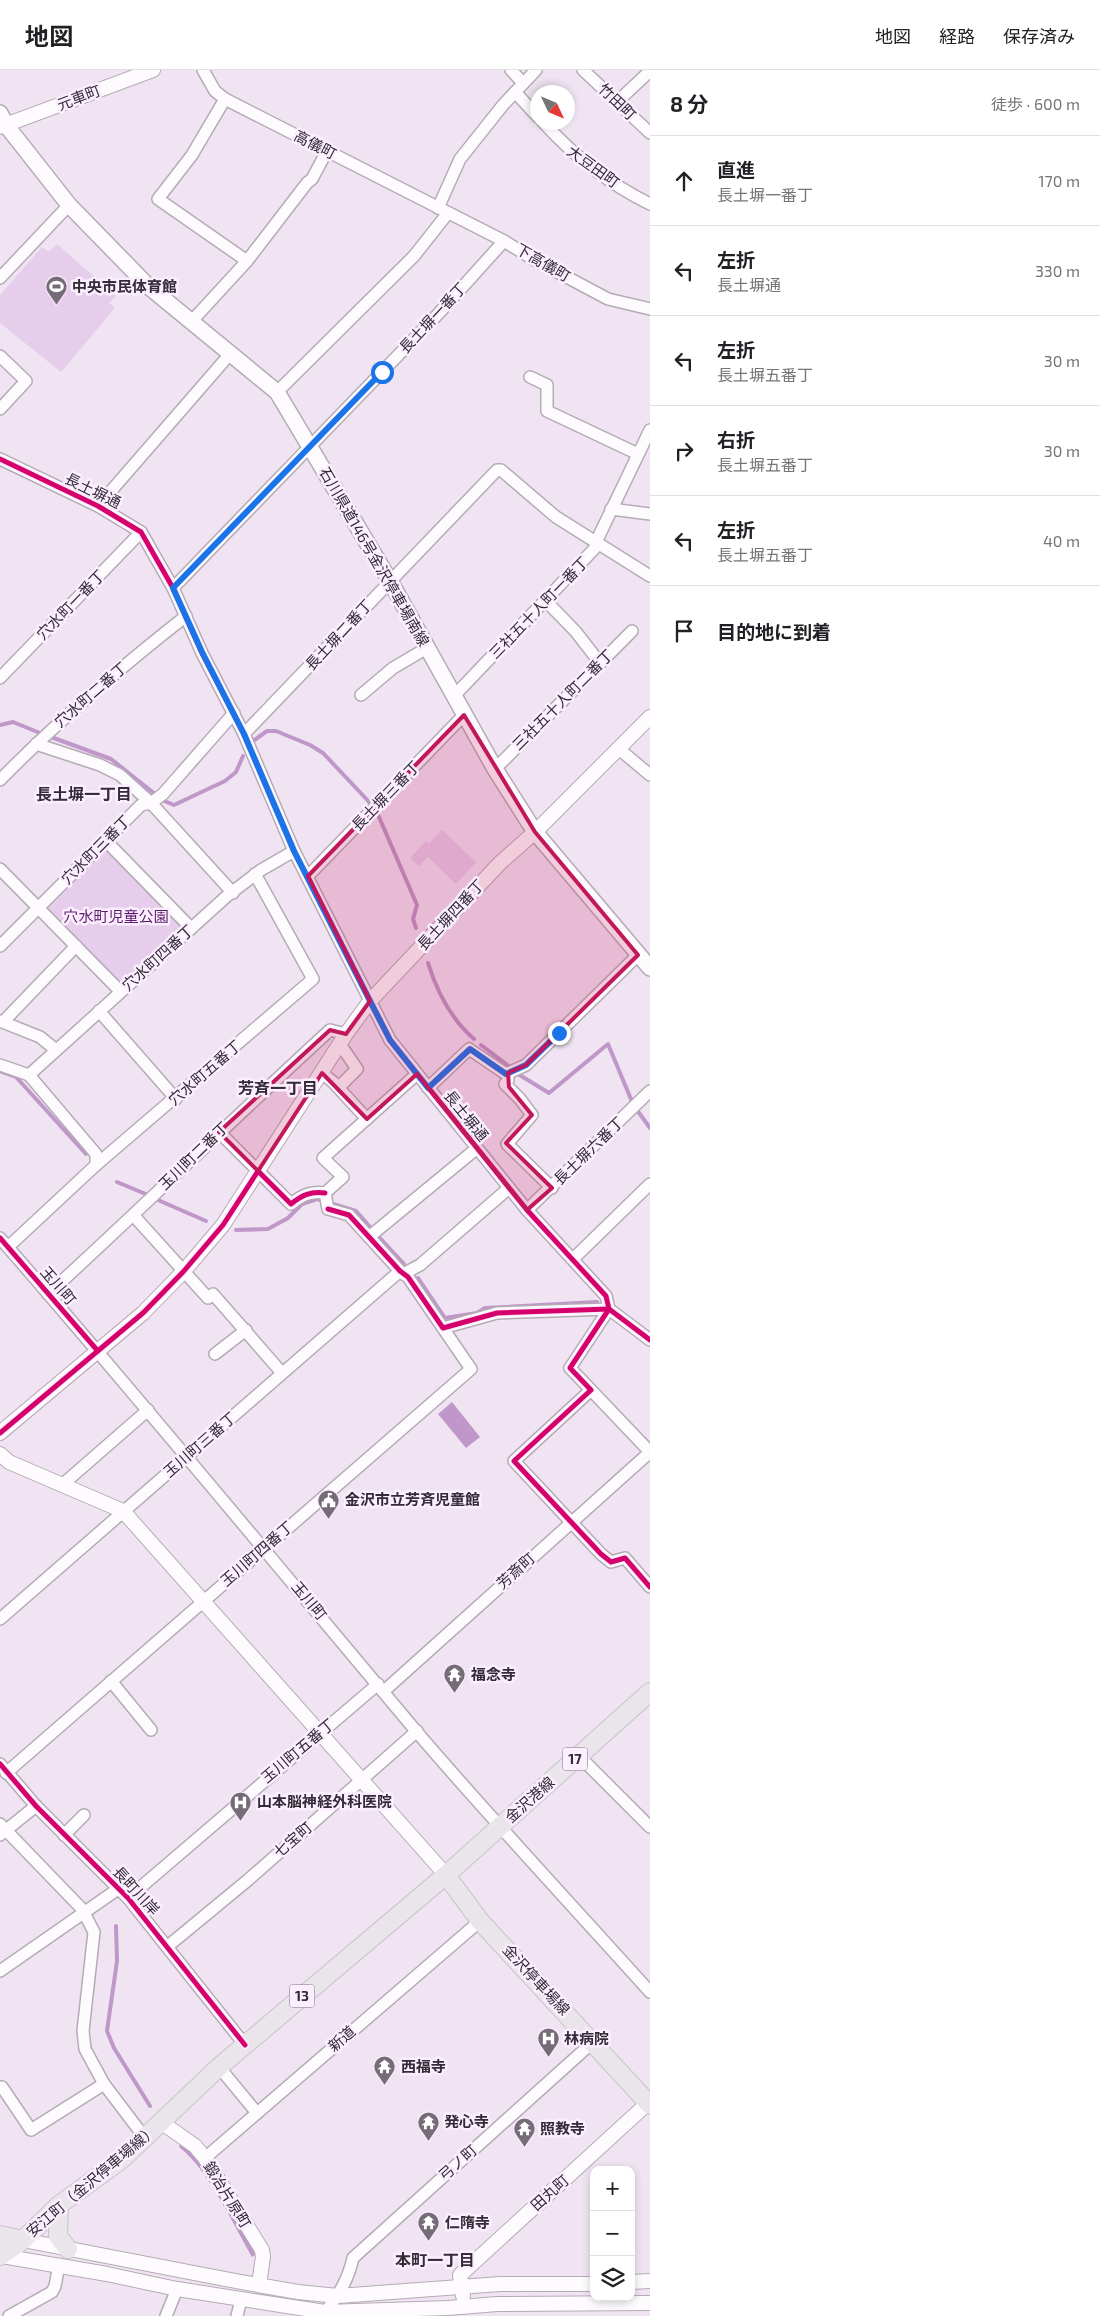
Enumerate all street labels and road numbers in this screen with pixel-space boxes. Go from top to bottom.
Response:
street label: 竹田町 [595,79,640,123]
street label: 元車町 [54,81,103,114]
street label: 高儀町 [291,126,340,162]
street label: 大豆田町 [564,141,623,191]
street label: 下高儀町 [513,239,574,285]
street label: 長土塀一番丁 [395,278,470,356]
street label: 石川県道146号金沢停車場南線 [316,464,434,649]
street label: 長土塀通 [63,469,124,511]
street label: 三社五十人町一番丁 [485,552,592,662]
street label: 穴水町一番丁 [33,566,108,643]
street label: 長土塀二番丁 [301,595,376,673]
street label: 三社五十人町二番丁 [508,645,616,753]
street label: 穴水町二番丁 [50,658,130,731]
street label: 長土塀三番丁 [348,757,423,834]
street label: 穴水町三番丁 [57,811,133,887]
street label: 長土塀四番丁 [413,875,488,953]
street label: 穴水町四番丁 [118,920,197,994]
street label: 穴水町五番丁 [164,1036,244,1109]
street label: 長土塀通 [441,1086,493,1144]
street label: 長土塀六番丁 [550,1113,627,1188]
street label: 玉川町二番丁 [155,1118,232,1193]
street label: 玉川町 [37,1262,80,1308]
street label: 玉川町三番丁 [159,1408,239,1481]
street label: 玉川町四番丁 [216,1517,296,1590]
street label: 芳斎町 [493,1549,538,1592]
street label: 玉川町 [288,1577,331,1623]
street label: 玉川町五番丁 [257,1714,338,1786]
road number: 17 [562,1748,588,1770]
street label: 金沢港線 [501,1772,558,1826]
street label: 七宝町 [269,1818,315,1861]
street label: 長町川岸 [110,1862,164,1918]
street label: 金沢停車場線 [499,1940,574,2018]
road number: 13 [290,1984,314,2008]
street label: 新道 [324,2022,359,2055]
street label: 安江町（金沢停車場線） [22,2120,160,2240]
street label: 弓ノ町 [435,2141,480,2184]
street label: 鍛冶片原町 [200,2158,255,2231]
street label: 田丸町 [527,2171,572,2214]

